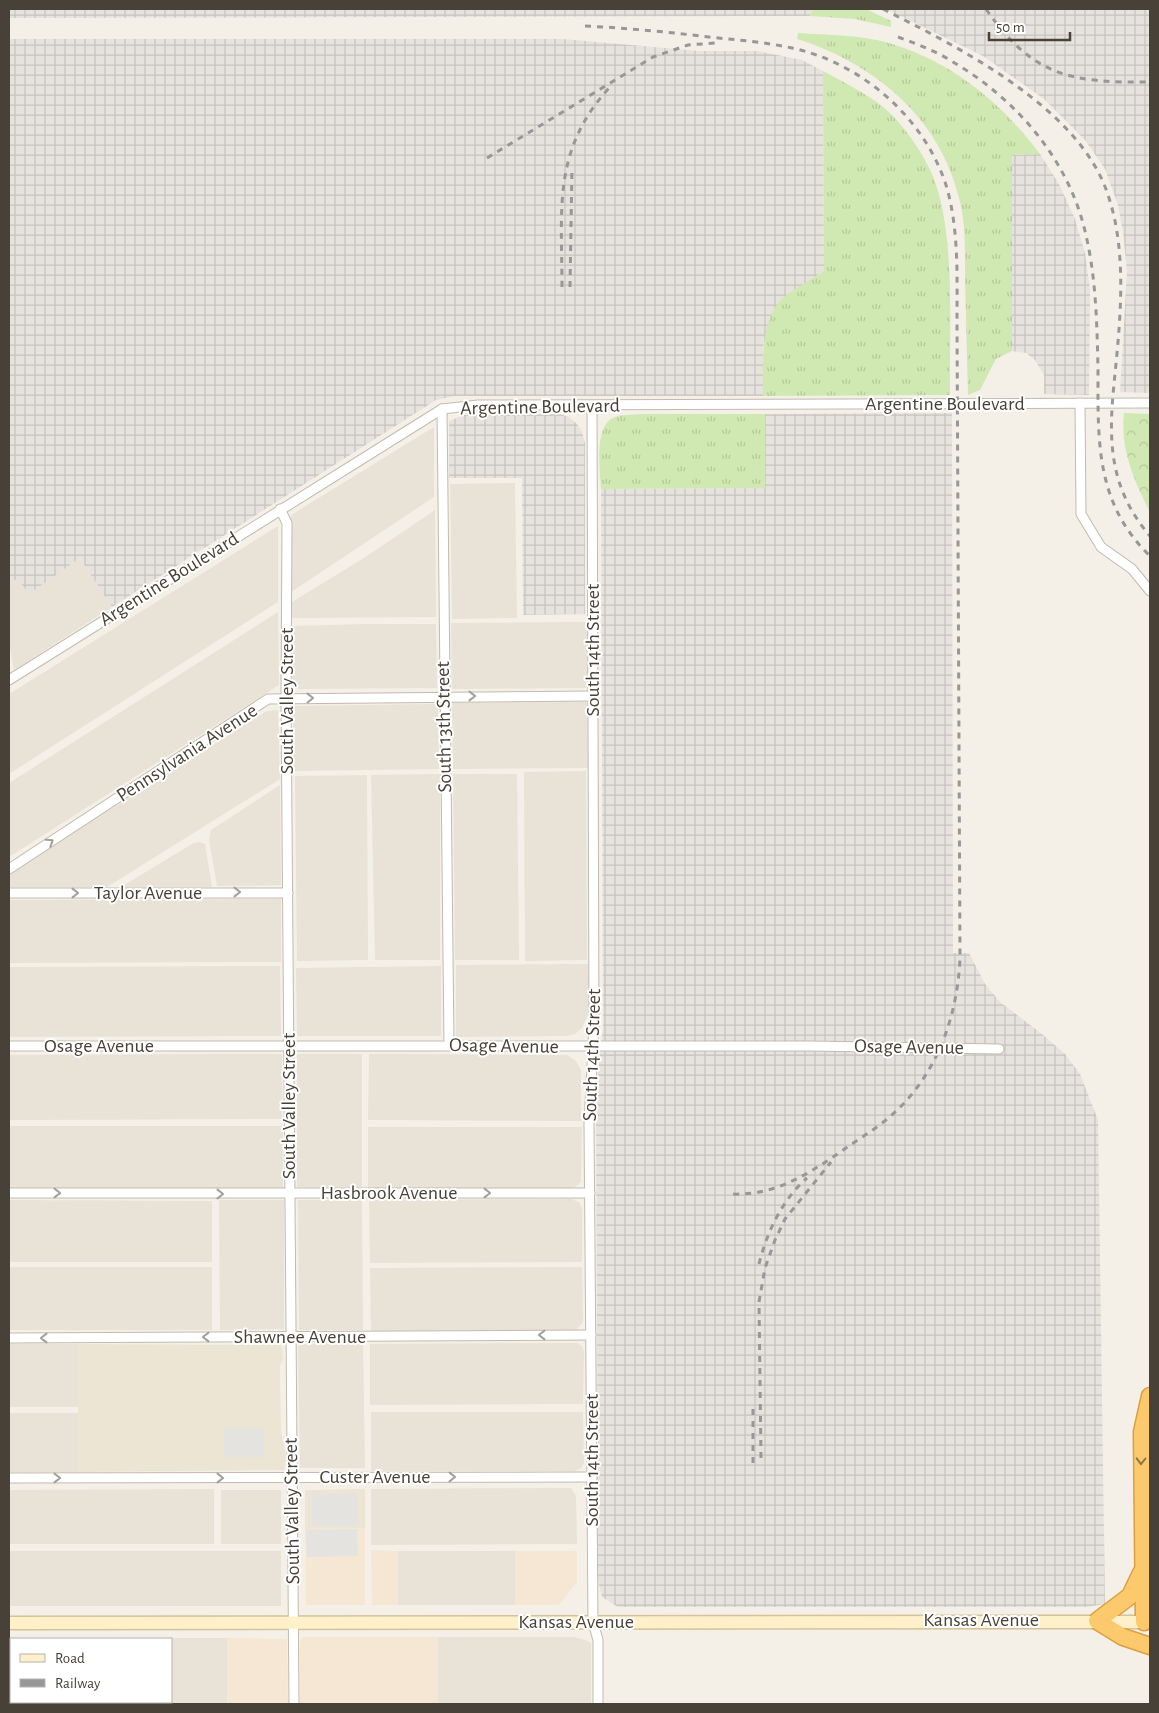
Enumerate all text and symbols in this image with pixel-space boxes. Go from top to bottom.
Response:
scale bar [989,10,1070,42]
text: 50 m [996,20,1025,35]
street label: Argentine Boulevard [865,394,1025,414]
street label: Argentine Boulevard [460,396,620,418]
street label: Argentine Boulevard [96,528,242,630]
street label: South 14th Street [583,583,603,716]
street label: South Valley Street [277,627,297,774]
street label: South 13th Street [433,661,455,793]
one-way arrow [468,691,476,701]
one-way arrow [306,693,314,703]
street label: Pennsylvania Avenue [113,700,261,806]
one-way arrow [44,839,53,849]
street label: Taylor Avenue [94,883,202,903]
one-way arrow [234,887,242,897]
one-way arrow [72,888,79,898]
street label: South 14th Street [580,988,604,1122]
street label: South Valley Street [279,1032,299,1179]
street label: Osage Avenue [449,1035,559,1057]
street label: Osage Avenue [44,1036,154,1056]
street label: Osage Avenue [854,1036,964,1058]
street label: Hasbrook Avenue [321,1183,457,1203]
one-way arrow [54,1188,62,1198]
one-way arrow [216,1188,224,1199]
one-way arrow [484,1188,492,1198]
street label: Shawnee Avenue [234,1327,366,1347]
one-way arrow [538,1330,546,1340]
one-way arrow [202,1332,210,1342]
one-way arrow [40,1333,48,1343]
street label: South 14th Street [582,1393,602,1526]
street label: South Valley Street [281,1437,303,1584]
one-way arrow [1136,1458,1146,1465]
street label: Custer Avenue [319,1467,431,1487]
one-way arrow [449,1472,457,1482]
one-way arrow [54,1473,62,1483]
one-way arrow [216,1473,224,1483]
street label: Kansas Avenue [923,1610,1039,1630]
street label: Kansas Avenue [518,1612,634,1632]
legend [10,1638,172,1703]
text: Road [55,1651,85,1666]
text: Railway [55,1676,101,1691]

